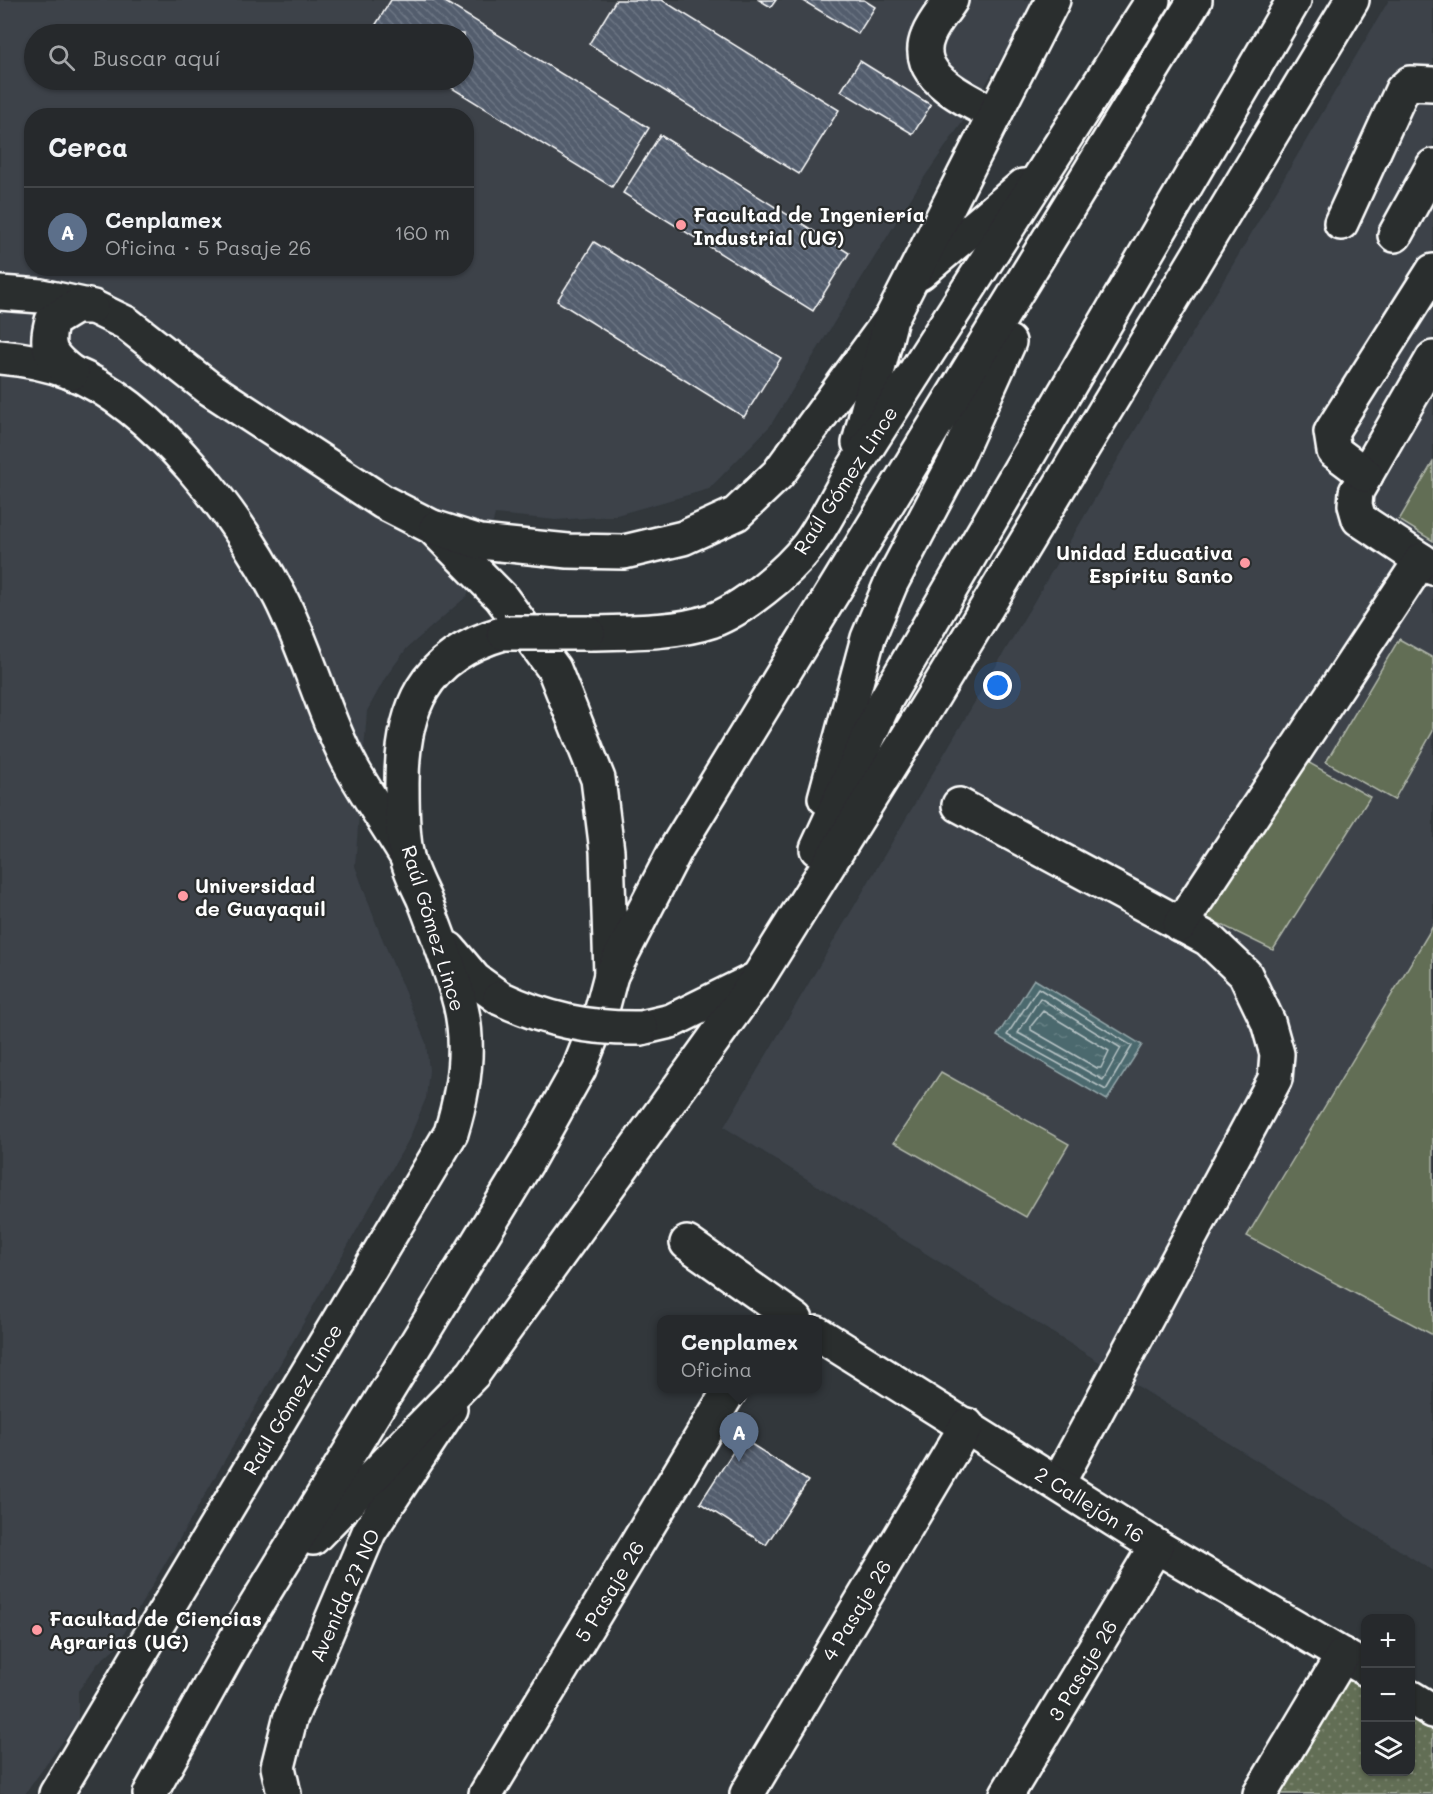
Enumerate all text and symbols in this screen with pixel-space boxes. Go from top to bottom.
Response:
search box [24,24,474,90]
icon: search [45,41,78,74]
text: Buscar aquí [93,43,221,72]
text: Cerca [48,130,128,164]
place label: Facultad de Ingeniería Industrial (UG) [693,201,925,250]
text: Cenplamex [105,205,223,234]
marker: Facultad de Ingeniería Industrial (UG) [674,218,688,232]
text: A [61,219,74,245]
text: 160 m [394,219,450,245]
text: Oficina · 5 Pasaje 26 [105,234,311,260]
street label: Raúl Gómez Lince [787,401,903,559]
place label: Unidad Educativa Espíritu Santo [1056,539,1233,588]
marker: Unidad Educativa Espíritu Santo [1238,556,1252,570]
your location [983,671,1012,700]
street label: Raúl Gómez Lince [396,842,472,1014]
place label: Universidad de Guayaquil [195,872,326,921]
marker: Universidad de Guayaquil [176,889,190,903]
popup [657,1315,822,1393]
street label: Raúl Gómez Lince [237,1319,347,1479]
text: Cenplamex [681,1327,798,1356]
text: Oficina [681,1356,752,1382]
pin: A [720,1412,758,1462]
street label: 2 Callejón 16 [1031,1460,1149,1548]
street label: Avenida 27 NO [303,1524,385,1666]
street label: 5 Pasaje 26 [569,1536,649,1646]
street label: 4 Pasaje 26 [816,1555,896,1665]
place label: Facultad de Ciencias Agrarias (UG) [49,1605,262,1654]
map controls [1361,1614,1415,1776]
button: + [1361,1614,1415,1668]
street label: 3 Pasaje 26 [1042,1615,1122,1725]
marker: Facultad de Ciencias Agrarias (UG) [30,1623,44,1637]
button: − [1361,1668,1415,1722]
button: layers [1361,1722,1415,1776]

